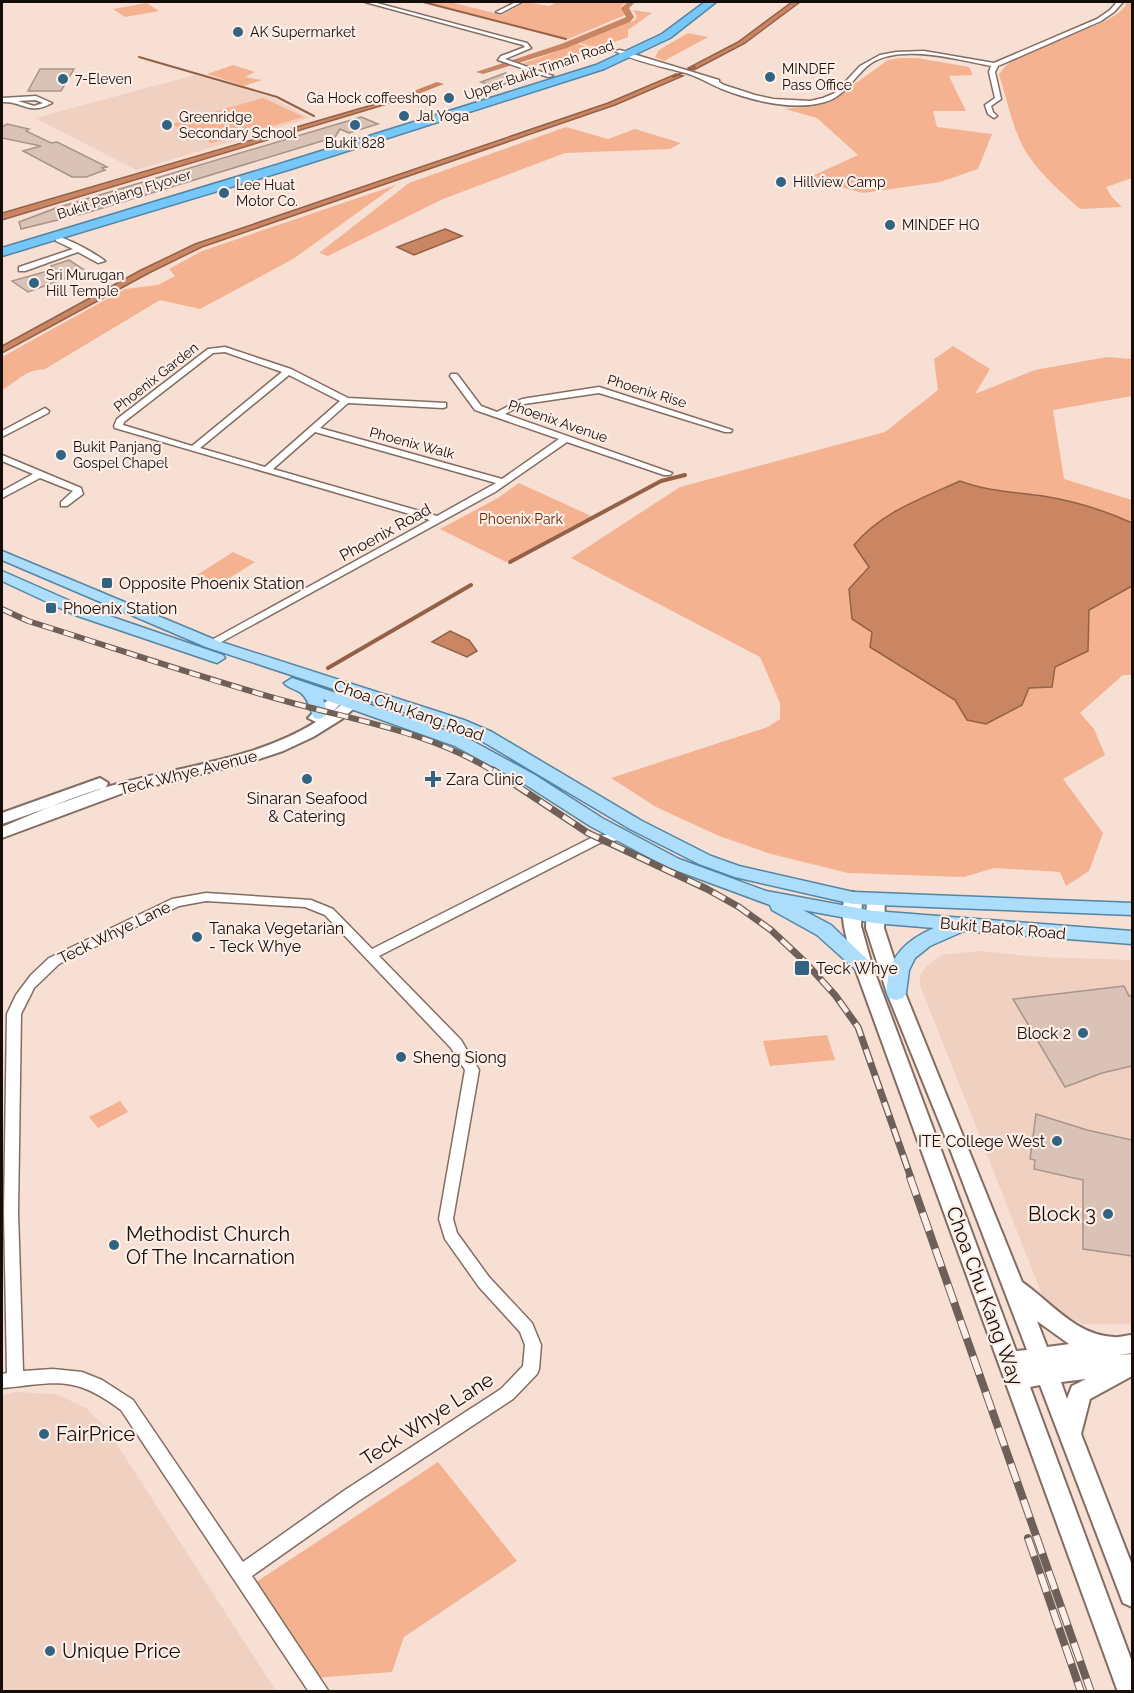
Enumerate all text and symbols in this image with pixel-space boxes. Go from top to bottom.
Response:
place label: AK Supermarket [250,24,356,40]
marker: AK Supermarket [231,25,245,39]
street label: Upper Bukit Timah Road [462,37,616,103]
place label: MINDEF Pass Office [782,61,852,93]
marker: MINDEF Pass Office [763,70,777,84]
place label: 7-Eleven [75,71,132,87]
marker: 7-Eleven [56,72,70,86]
place label: Ga Hock coffeeshop [306,90,437,106]
marker: Ga Hock coffeeshop [442,91,456,105]
place label: Jal Yoga [416,108,469,124]
place label: Greenridge Secondary School [179,109,297,141]
marker: Jal Yoga [397,109,411,123]
marker: Greenridge Secondary School [160,118,174,132]
marker: Bukit 828 [348,118,362,132]
place label: Bukit 828 [325,135,385,151]
street label: Bukit Panjang Flyover [55,166,193,222]
place label: Hillview Camp [793,174,886,190]
marker: Hillview Camp [774,175,788,189]
place label: Lee Huat Motor Co. [236,177,298,209]
marker: Lee Huat Motor Co. [217,186,231,200]
place label: MINDEF HQ [902,217,979,233]
marker: MINDEF HQ [883,218,897,232]
place label: Sri Murugan Hill Temple [46,267,124,299]
marker: Sri Murugan Hill Temple [27,276,41,290]
street label: Phoenix Garden [111,339,201,415]
street label: Phoenix Rise [605,371,689,411]
street label: Phoenix Avenue [506,397,610,445]
street label: Phoenix Walk [368,424,457,462]
place label: Bukit Panjang Gospel Chapel [73,439,168,471]
marker: Bukit Panjang Gospel Chapel [54,448,68,462]
street label: Phoenix Road [336,499,434,565]
park label: Phoenix Park [479,511,564,527]
place label: Opposite Phoenix Station [119,574,305,593]
marker: Opposite Phoenix Station [100,576,114,590]
place label: Phoenix Station [63,599,177,618]
marker: Phoenix Station [44,601,58,615]
street label: Choa Chu Kang Road [331,676,486,745]
street label: Teck Whye Avenue [117,746,259,799]
marker: Zara Clinic [424,770,442,788]
place label: Zara Clinic [446,770,524,789]
marker: Sinaran Seafood & Catering [300,772,314,786]
place label: Sinaran Seafood & Catering [247,789,367,826]
street label: Teck Whye Lane [55,897,173,968]
street label: Bukit Batok Road [939,914,1067,943]
place label: Tanaka Vegetarian - Teck Whye [209,919,344,956]
marker: Tanaka Vegetarian - Teck Whye [190,930,204,944]
marker: Teck Whye [793,959,811,977]
place label: Teck Whye [816,959,898,978]
place label: Block 2 [1017,1024,1071,1043]
marker: Block 2 [1076,1026,1090,1040]
place label: Sheng Siong [413,1048,507,1067]
marker: Sheng Siong [394,1050,408,1064]
place label: ITE College West [918,1132,1046,1151]
marker: ITE College West [1050,1134,1064,1148]
place label: Block 3 [1028,1202,1096,1226]
street label: Choa Chu Kang Way [941,1203,1029,1389]
marker: Block 3 [1101,1207,1115,1221]
place label: Methodist Church Of The Incarnation [126,1222,295,1269]
marker: Methodist Church Of The Incarnation [107,1238,121,1252]
street label: Teck Whye Lane [356,1367,498,1471]
place label: FairPrice [56,1422,135,1446]
marker: FairPrice [37,1427,51,1441]
place label: Unique Price [62,1639,181,1663]
marker: Unique Price [43,1644,57,1658]

